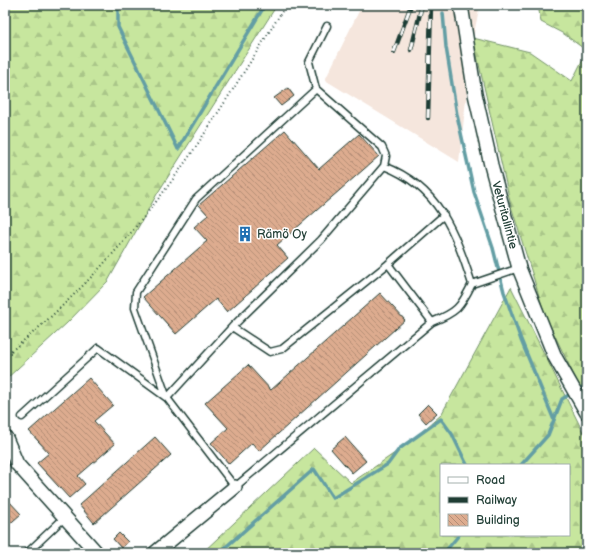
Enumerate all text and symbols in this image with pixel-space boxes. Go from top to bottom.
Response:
street label: Veturitallintie [488,180,521,251]
building icon: Rämö Oy [236,225,254,243]
place label: Rämö Oy [257,227,307,242]
legend [440,464,570,536]
text: Road [476,473,505,488]
text: Railway [476,493,518,508]
text: Building [476,513,520,528]

